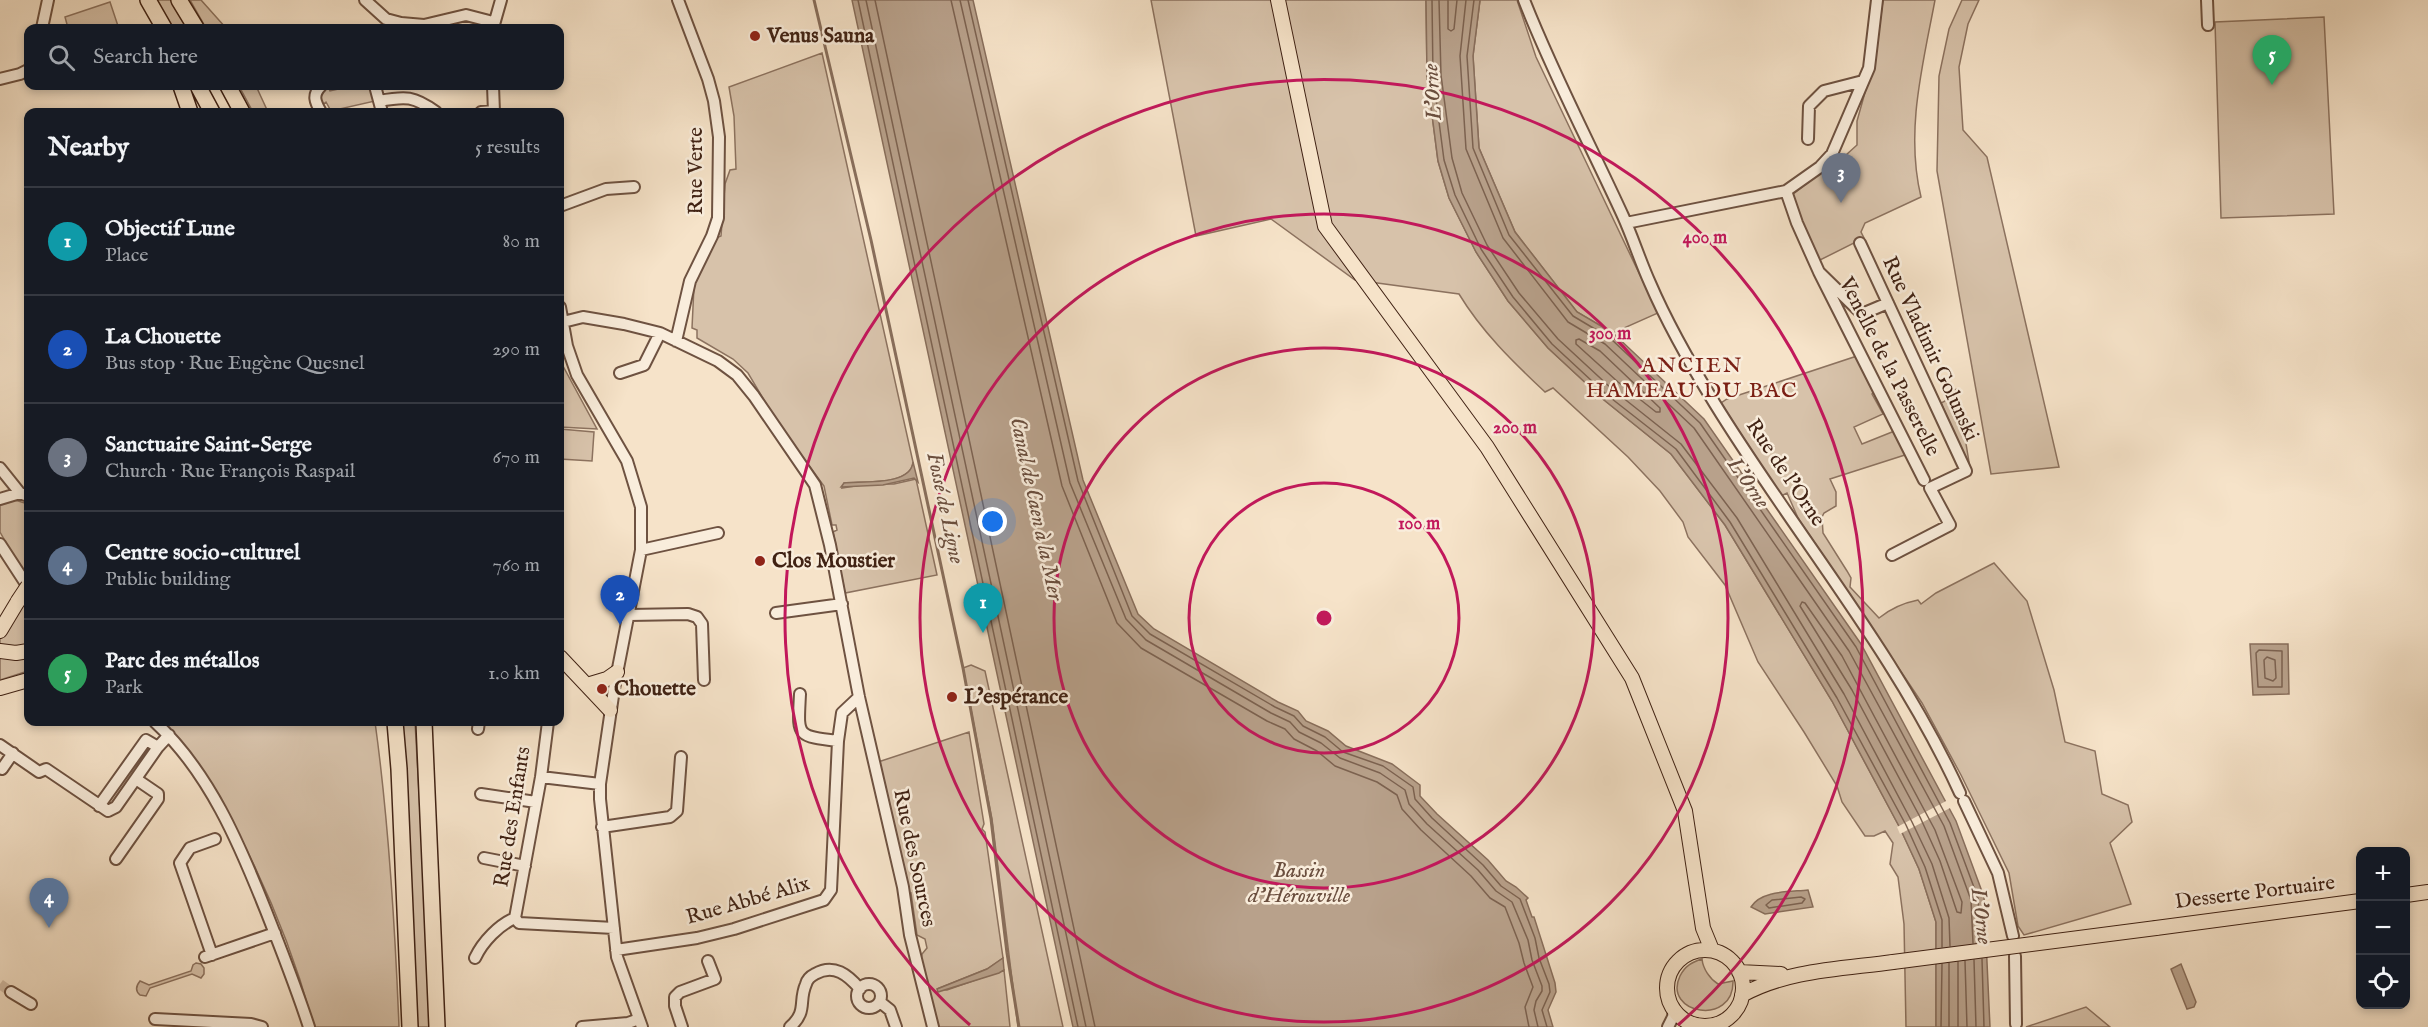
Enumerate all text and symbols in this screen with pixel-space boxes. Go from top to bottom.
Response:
place label: Venus Sauna [766,23,875,50]
search box [24,24,564,90]
marker: Venus Sauna [748,29,762,43]
pin: 5 [2252,36,2292,85]
icon: search [45,41,78,74]
text: Search here [93,43,198,71]
water label: L'Orne [1417,62,1449,122]
street label: Rue Verte [683,127,710,215]
text: Nearby [48,131,129,164]
text: 5 results [475,135,540,160]
pin: 3 [1822,154,1860,203]
text: Objectif Lune [105,215,235,243]
text: 400 m [1683,227,1727,250]
text: 1 [64,229,71,254]
text: 80 m [503,229,540,254]
text: Place [105,243,148,268]
street label: Rue Vladimir Golunski [1875,252,1985,446]
street label: Venelle de la Passerelle [1832,272,1946,461]
text: La Chouette [105,323,221,351]
text: 300 m [1589,323,1631,346]
text: 2 [63,337,72,362]
text: 290 m [492,337,540,362]
text: Bus stop · Rue Eugène Quesnel [105,351,364,376]
district label: ANCIEN HAMEAU DU BAC [1586,352,1798,405]
street label: Rue de l'Orne [1739,414,1831,532]
water label: Canal de Caen à la Mer [1003,415,1069,605]
text: 200 m [1493,417,1537,440]
text: Sanctuaire Saint-Serge [105,431,312,459]
text: 3 [64,445,71,470]
text: 670 m [493,445,540,470]
water label: Fossé de Ligne [920,450,971,567]
water label: L'Orne [1720,451,1776,515]
text: Church · Rue François Raspail [105,459,355,484]
your location [978,507,1007,536]
text: 100 m [1398,513,1440,536]
text: Centre socio-culturel [105,539,300,567]
place label: Clos Moustier [772,548,895,575]
text: 4 [63,553,72,578]
text: 760 m [493,553,540,578]
marker: Clos Moustier [753,554,767,568]
text: Public building [105,567,230,592]
pin: 2 [600,576,640,625]
pin: 1 [964,584,1002,633]
centre of rings [1314,608,1334,628]
text: Parc des métallos [105,647,259,675]
text: 5 [64,661,71,686]
text: 1.0 km [488,661,540,686]
text: Park [105,675,143,700]
place label: Chouette [614,676,696,703]
marker: Chouette [595,682,609,696]
place label: L’espérance [964,684,1068,711]
marker: L’espérance [945,690,959,704]
street label: Rue des Enfants [489,745,537,889]
street label: Rue des Sources [886,787,942,929]
map controls [2356,847,2410,1009]
button: + [2356,847,2410,901]
water label: Bassin d'Hérouville [1247,857,1351,910]
street label: Rue Abbé Alix [683,870,813,932]
street label: Desserte Portuaire [2174,870,2337,916]
pin: 4 [29,878,68,928]
water label: L'Orne [1964,885,1998,947]
button: − [2356,901,2410,955]
button: locate [2356,955,2410,1009]

